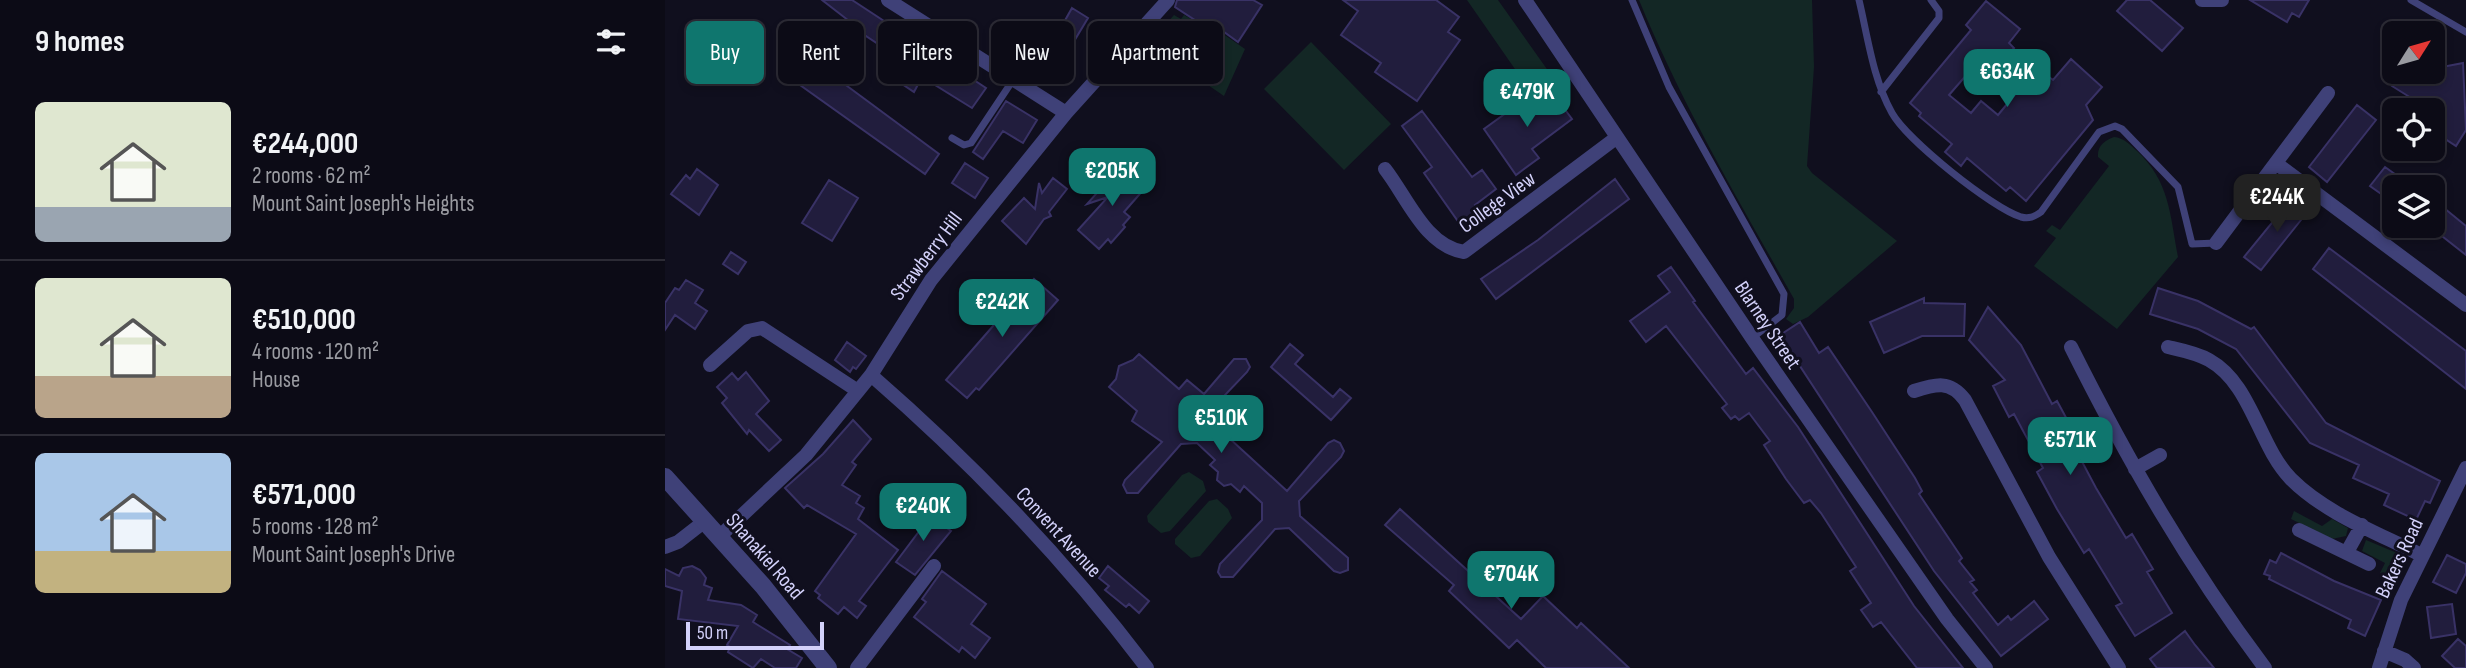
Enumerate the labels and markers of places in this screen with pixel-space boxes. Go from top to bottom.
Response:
pin: €634K [1958,50,2056,109]
pin: €479K [1478,69,1576,129]
pin: €205K [1063,148,1161,208]
pin: €244K [2228,174,2326,234]
pin: €242K [953,280,1051,339]
pin: €510K [1172,396,1270,455]
pin: €571K [2021,418,2119,477]
pin: €240K [874,484,972,543]
pin: €704K [1462,552,1560,611]

